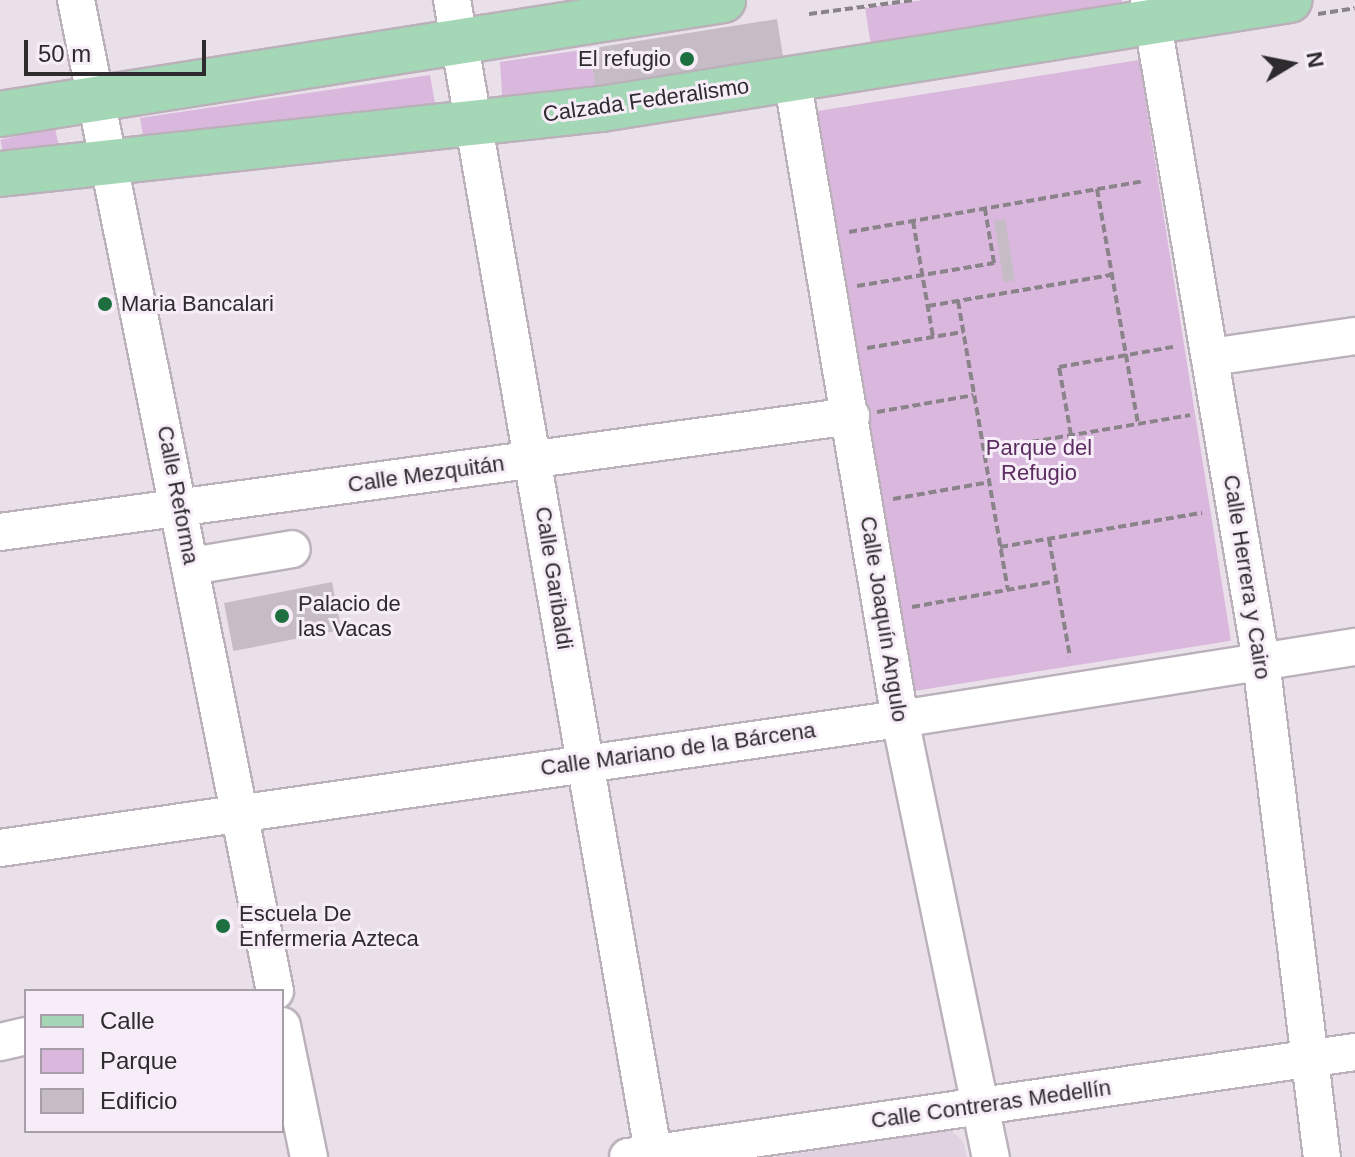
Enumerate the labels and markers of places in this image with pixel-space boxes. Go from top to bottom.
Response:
place label: El refugio [578,46,671,72]
marker: El refugio [678,50,696,68]
place label: Maria Bancalari [121,291,274,317]
marker: Maria Bancalari [96,295,114,313]
place label: Palacio de las Vacas [298,590,401,642]
marker: Palacio de las Vacas [273,607,291,625]
place label: Escuela De Enfermeria Azteca [239,900,420,952]
marker: Escuela De Enfermeria Azteca [214,917,232,935]

